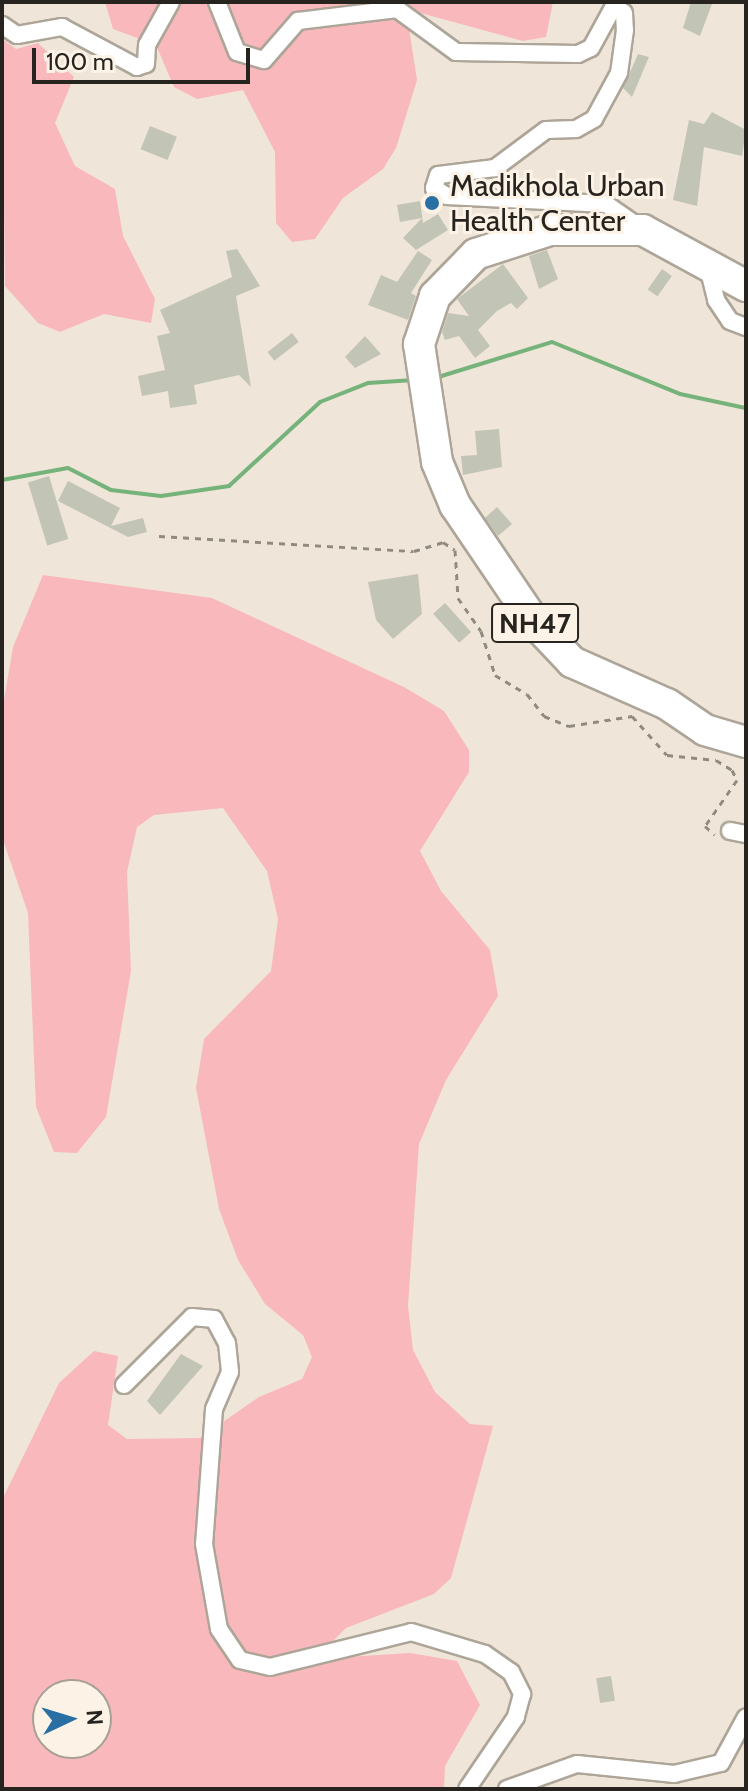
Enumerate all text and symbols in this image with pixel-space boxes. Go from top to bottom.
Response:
scale bar [36,32,254,82]
text: 100 m [46,47,114,76]
place label: Madikhola Urban Health Center [450,168,665,238]
marker: Madikhola Urban Health Center [421,192,443,214]
road number: NH47 [491,599,579,647]
north arrow [32,1679,112,1759]
text: N [80,1709,108,1726]

